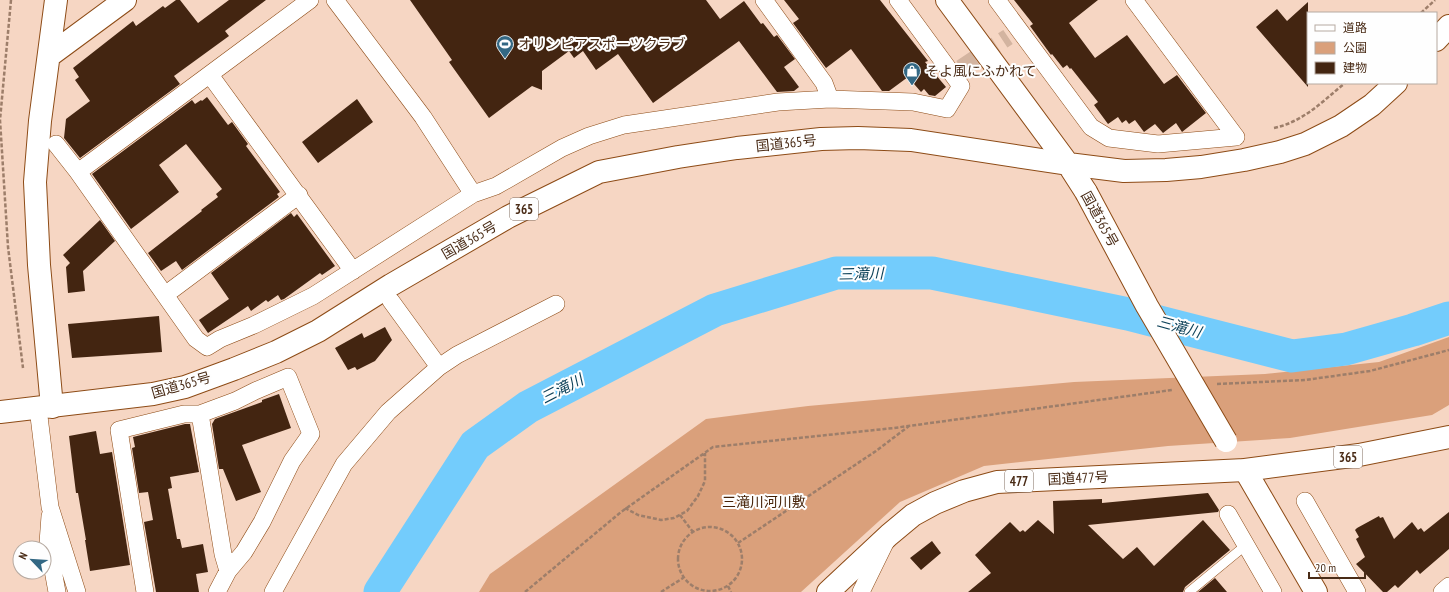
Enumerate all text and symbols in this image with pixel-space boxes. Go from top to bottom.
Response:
legend [1307,12,1437,84]
text: 道路 [1343,20,1367,35]
sports icon: オリンピアスポーツクラブ [495,34,515,59]
place label: オリンピアスポーツクラブ [518,35,686,53]
text: 公園 [1343,40,1367,55]
text: 建物 [1343,60,1367,75]
shop icon: そよ風にふかれて [902,61,922,86]
place label: そよ風にふかれて [925,62,1037,80]
street label: 国道365号 [755,131,817,155]
street label: 国道365号 [1077,188,1123,250]
road number: 365 [510,198,538,220]
street label: 国道365号 [438,217,500,263]
water label: 三滝川 [838,264,886,283]
water label: 三滝川 [1155,312,1205,342]
street label: 国道365号 [149,368,213,402]
water label: 三滝川 [537,369,588,407]
road number: 365 [1334,446,1362,468]
street label: 国道477号 [1047,467,1109,489]
road number: 477 [1005,470,1033,492]
park label: 三滝川河川敷 [722,493,806,511]
north arrow [12,540,52,580]
text: N [15,550,31,561]
scale bar [1309,554,1365,580]
text: 20 m [1315,560,1336,575]

